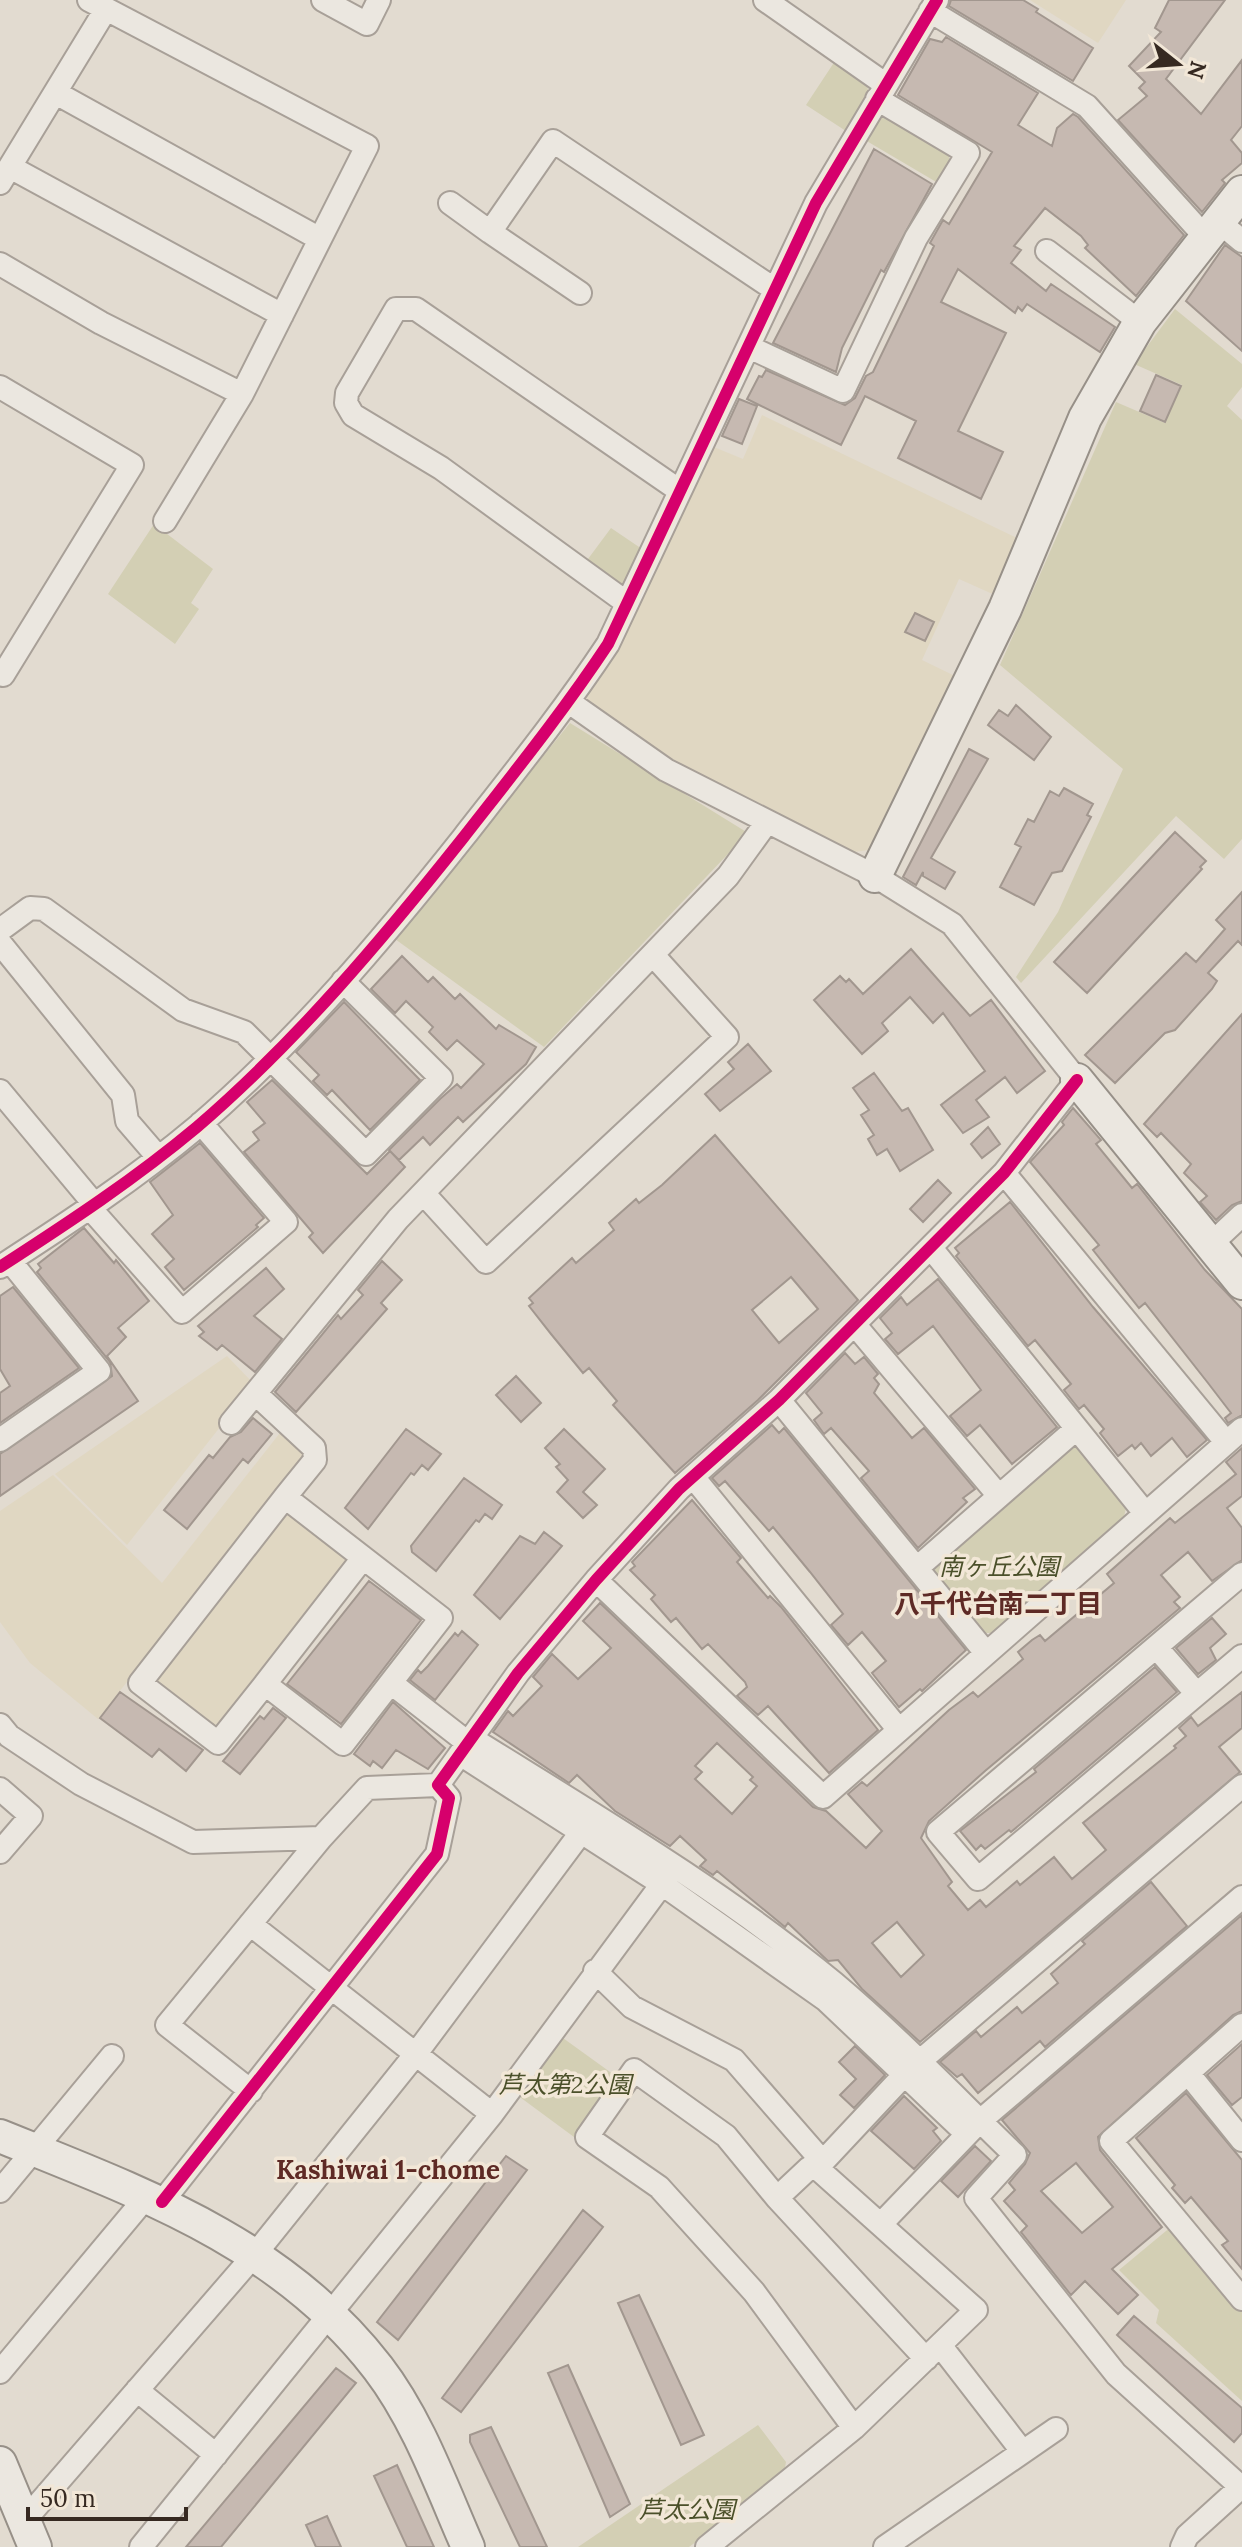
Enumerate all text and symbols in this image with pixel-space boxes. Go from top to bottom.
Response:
north arrow [1138,24,1218,104]
text: N [1181,58,1213,82]
park label: 南ヶ丘公園 [939,1551,1062,1582]
district label: 八千代台南二丁目 [894,1587,1102,1620]
park label: 芦太第2公園 [499,2069,634,2100]
district label: Kashiwai 1-chome [276,2153,500,2186]
scale bar [28,2471,186,2521]
text: 50 m [40,2483,96,2514]
park label: 芦太公園 [639,2494,738,2525]

